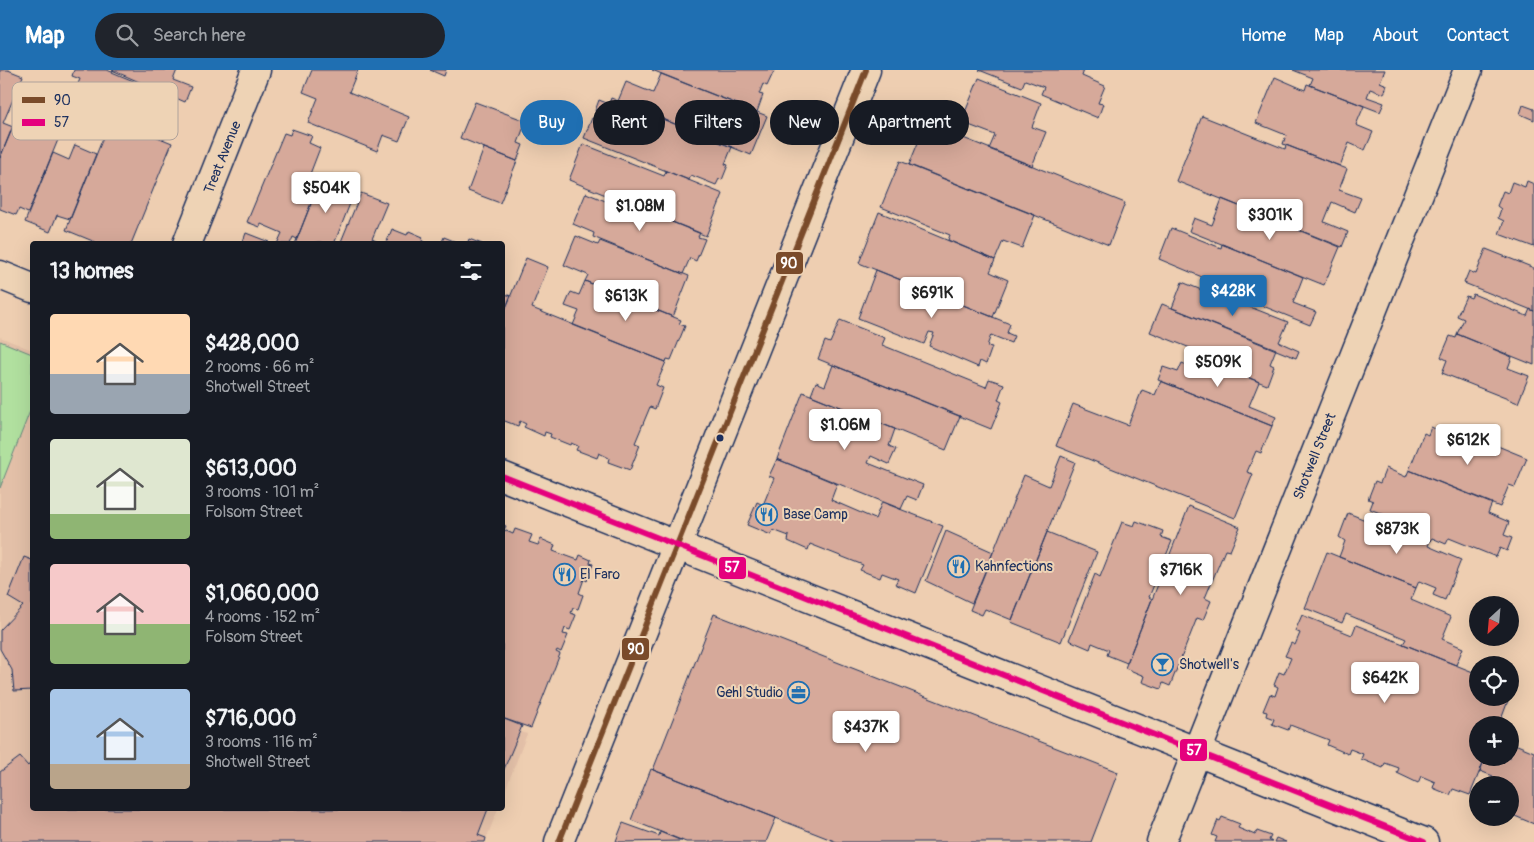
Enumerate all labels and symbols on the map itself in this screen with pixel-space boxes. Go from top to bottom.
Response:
legend [12,82,178,140]
text: 90 [54,92,71,109]
text: 57 [54,114,70,131]
street label: Treat Avenue [200,118,245,196]
pin: $504K [291,172,361,214]
pin: $1.08M [599,190,681,232]
pin: $301K [1235,198,1305,241]
line badge: 90 [775,251,804,275]
text: 90 [781,255,798,272]
pin: $428K [1198,274,1268,317]
pin: $691K [897,276,967,319]
pin: $613K [591,280,661,322]
pin: $509K [1183,346,1253,388]
pin: $1.06M [804,408,886,451]
street label: Shotwell Street [1289,410,1340,502]
pin: $612K [1433,424,1503,466]
unlabelled marker [715,433,725,443]
restaurant icon: Base Camp [755,502,779,526]
place label: Base Camp [783,506,848,523]
pin: $873K [1362,512,1432,555]
restaurant icon: Kahnfections [947,554,971,578]
pin: $716K [1146,554,1216,596]
line badge: 57 [718,556,747,580]
place label: Kahnfections [975,558,1053,575]
text: 57 [725,559,740,576]
restaurant icon: El Faro [552,562,576,586]
place label: El Faro [580,566,620,583]
north arrow [1469,596,1519,646]
line badge: 90 [621,637,650,661]
text: 90 [628,641,645,658]
bar icon: Shotwell's [1151,652,1175,676]
place label: Shotwell's [1179,656,1240,673]
pin: $642K [1350,662,1420,704]
office icon: Gehl Studio [787,680,811,704]
place label: Gehl Studio [716,684,783,701]
pin: $437K [831,710,901,753]
line badge: 57 [1179,738,1208,762]
text: 57 [1187,742,1202,759]

